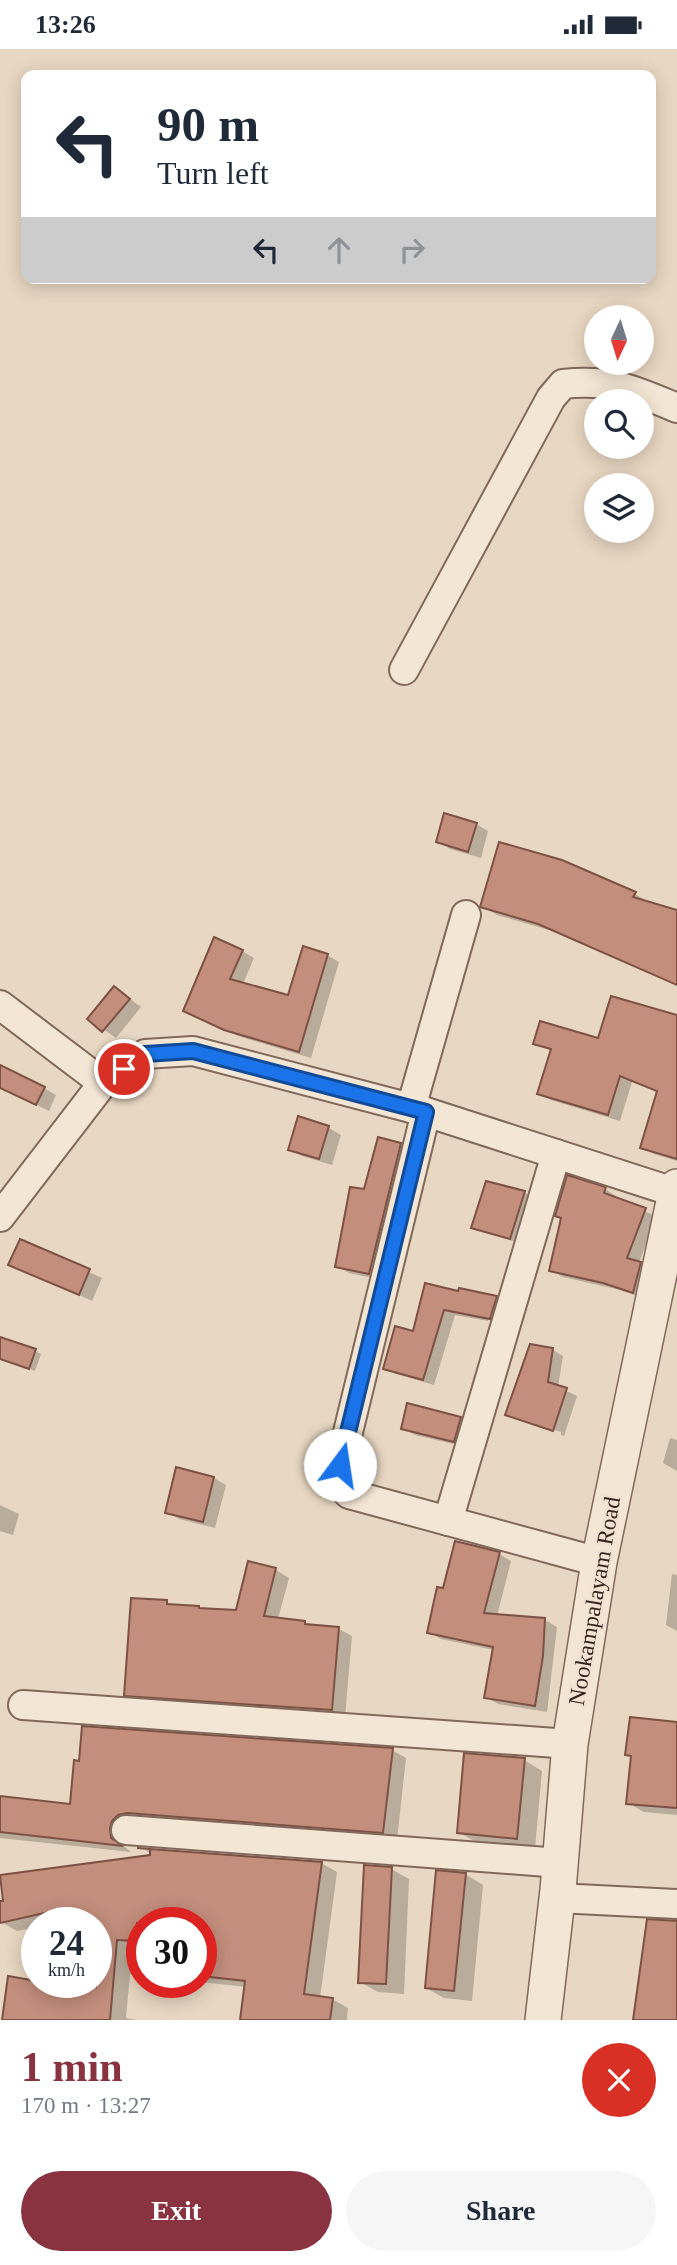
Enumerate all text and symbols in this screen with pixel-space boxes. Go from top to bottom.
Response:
text: 13:26 [35,10,96,39]
text: 90 m [157,97,259,152]
icon: left [42,98,133,189]
text: Turn left [157,155,269,191]
icon: left [247,231,285,269]
icon: ahead [320,231,358,269]
icon: right [393,231,431,269]
north arrow [584,305,654,375]
map controls [584,305,654,543]
button: search [584,389,654,459]
button: layers [584,473,654,543]
pin [94,1039,154,1099]
icon: arrive [105,1050,143,1088]
position arrow [303,1428,377,1502]
street label: Nookampalayam Road [564,1494,625,1707]
speed limit sign: 30 [126,1907,217,1998]
text: 24 [49,1924,84,1963]
text: km/h [48,1960,85,1980]
button: close [582,2043,656,2117]
text: 1 min [21,2044,123,2090]
text: 170 m · 13:27 [21,2093,151,2118]
button: Exit [21,2171,332,2251]
button: Share [346,2171,656,2251]

